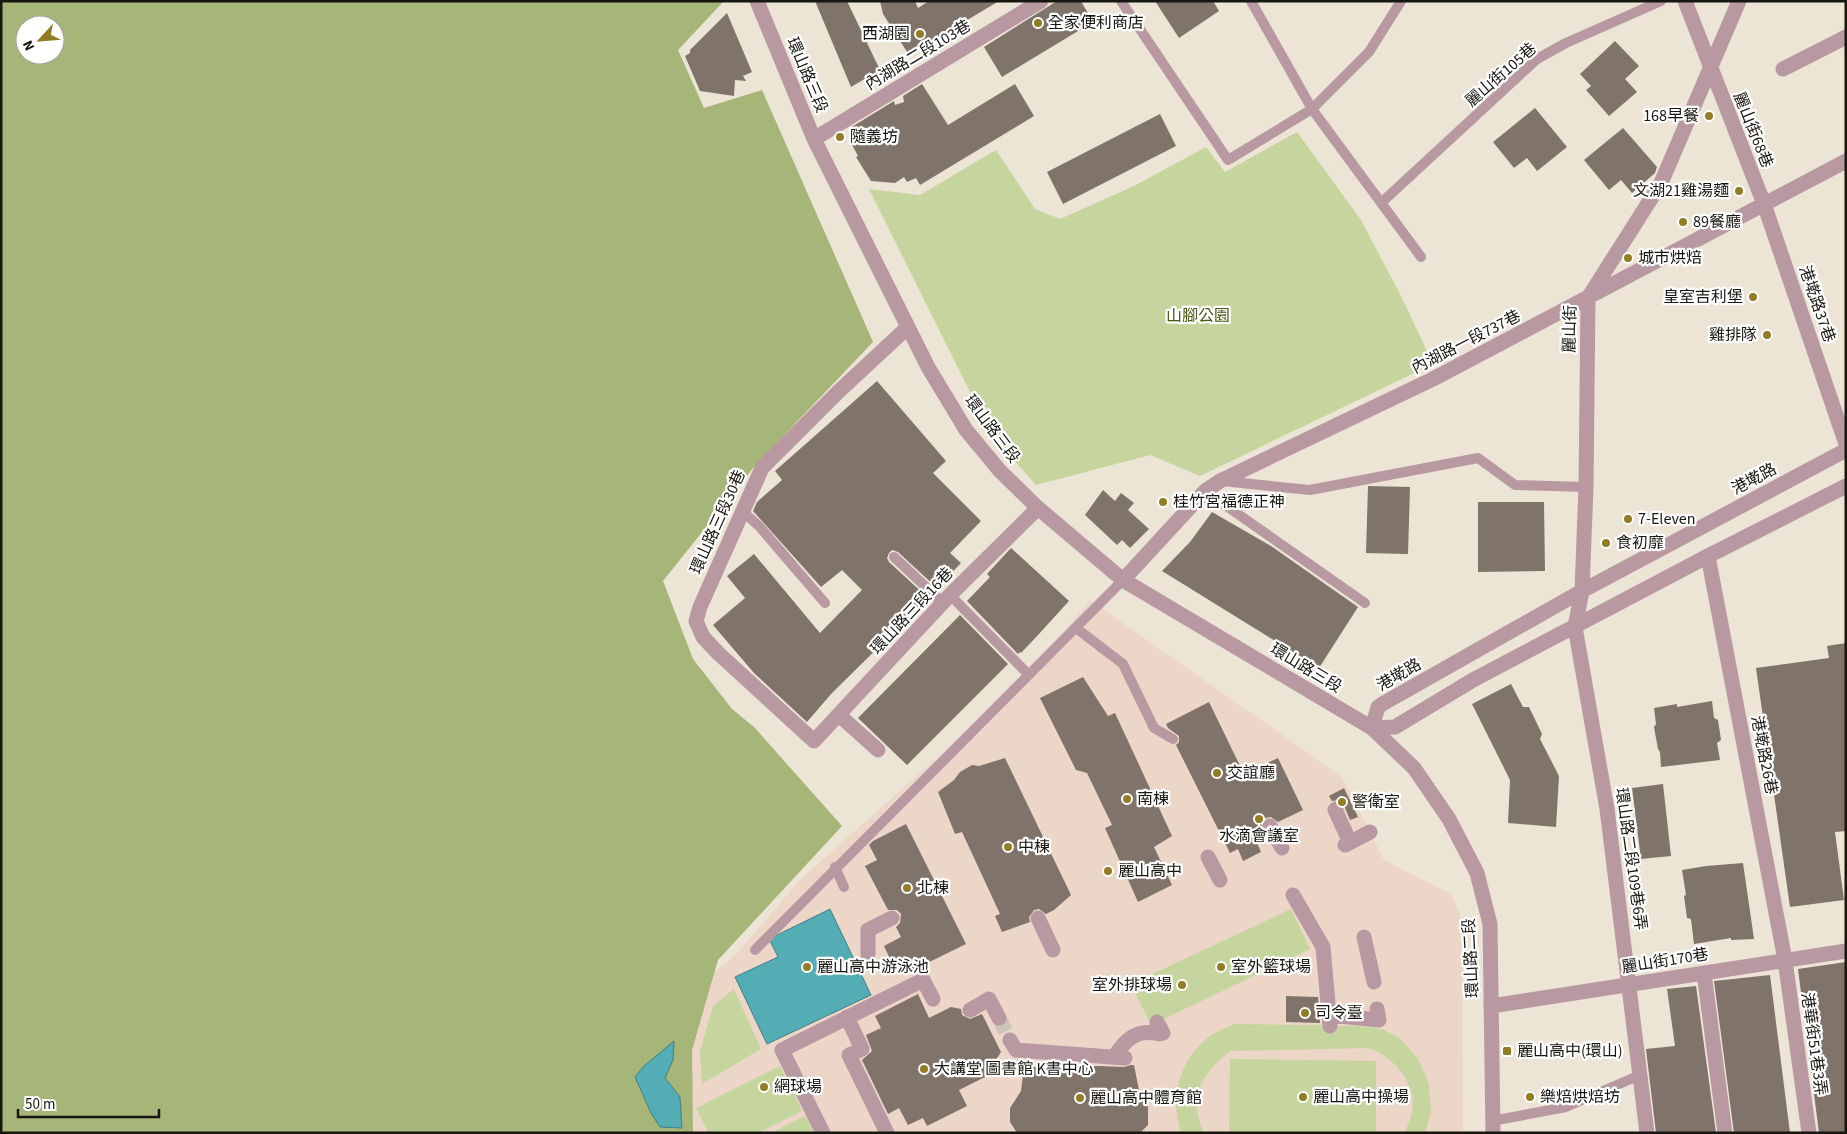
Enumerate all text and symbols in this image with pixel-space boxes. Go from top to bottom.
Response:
place label: 全家便利商店 [1048,12,1144,34]
north arrow [15,15,65,65]
street label: 內湖路二段103巷 [861,15,975,95]
marker: 全家便利商店 [1032,17,1044,29]
place label: 西湖園 [862,23,910,45]
marker: 西湖園 [914,28,926,40]
street label: 環山路三段 [781,34,833,116]
text: N [18,37,40,54]
street label: 麗山街105巷 [1461,38,1541,112]
street label: 麗山街68巷 [1728,89,1778,171]
place label: 168早餐 [1643,105,1699,127]
marker: 168早餐 [1703,110,1715,122]
place label: 隨義坊 [850,126,898,148]
marker: 隨義坊 [834,131,846,143]
place label: 文湖21雞湯麵 [1633,180,1729,202]
marker: 文湖21雞湯麵 [1733,185,1745,197]
place label: 89餐廳 [1693,211,1741,233]
marker: 89餐廳 [1677,216,1689,228]
place label: 城市烘焙 [1638,247,1702,269]
marker: 城市烘焙 [1622,252,1634,264]
street label: 港墘路37巷 [1794,263,1840,345]
place label: 皇室吉利堡 [1663,286,1743,308]
marker: 皇室吉利堡 [1747,291,1759,303]
park label: 山腳公園 [1166,305,1230,327]
street label: 內湖路一段737巷 [1408,305,1524,379]
street label: 麗山街 [1559,305,1581,353]
place label: 雞排隊 [1709,324,1757,346]
marker: 雞排隊 [1761,329,1773,341]
street label: 環山路三段 [959,390,1025,468]
street label: 港墘路 [1728,458,1780,500]
street label: 環山路三段30巷 [685,466,751,578]
place label: 桂竹宮福德正神 [1173,491,1285,513]
marker: 桂竹宮福德正神 [1157,496,1169,508]
place label: 7-Eleven [1638,508,1696,530]
marker: 7-Eleven [1622,513,1634,525]
place label: 食初靡 [1616,532,1664,554]
marker: 食初靡 [1600,537,1612,549]
street label: 環山路三段16巷 [866,563,958,659]
street label: 環山路三段 [1266,638,1346,698]
street label: 港墘路 [1373,653,1425,697]
street label: 港墘路26巷 [1746,714,1782,796]
place label: 交誼廳 [1227,762,1275,784]
marker: 交誼廳 [1211,767,1223,779]
street label: 環山路二段109巷6弄 [1610,786,1652,932]
place label: 南棟 [1137,788,1169,810]
place label: 警衛室 [1352,791,1400,813]
marker: 南棟 [1121,793,1133,805]
marker: 警衛室 [1336,796,1348,808]
marker: 水滴會議室 [1253,813,1265,825]
place label: 水滴會議室 [1219,825,1299,847]
place label: 中棟 [1018,836,1050,858]
marker: 中棟 [1002,841,1014,853]
place label: 麗山高中 [1118,860,1182,882]
marker: 麗山高中 [1102,865,1114,877]
place label: 北棟 [917,877,949,899]
marker: 北棟 [901,882,913,894]
street label: 環山路二段 [1458,917,1484,999]
street label: 麗山街170巷 [1620,943,1710,979]
place label: 麗山高中游泳池 [817,956,929,978]
place label: 室外籃球場 [1231,956,1311,978]
marker: 麗山高中游泳池 [801,961,813,973]
marker: 室外籃球場 [1215,961,1227,973]
place label: 室外排球場 [1092,974,1172,996]
marker: 室外排球場 [1176,979,1188,991]
street label: 港華街51巷3弄 [1796,991,1832,1097]
place label: 司令臺 [1315,1002,1363,1024]
marker: 司令臺 [1299,1007,1311,1019]
place label: 麗山高中(環山) [1517,1040,1623,1062]
marker: 麗山高中(環山) [1501,1045,1513,1057]
place label: 大講堂 圖書館 K書中心 [934,1058,1094,1080]
marker: 大講堂 圖書館 K書中心 [918,1063,930,1075]
place label: 網球場 [774,1076,822,1098]
marker: 網球場 [758,1081,770,1093]
scale bar [18,1086,159,1118]
place label: 麗山高中操場 [1313,1086,1409,1108]
place label: 樂焙烘焙坊 [1540,1086,1620,1108]
place label: 麗山高中體育館 [1090,1087,1202,1109]
marker: 麗山高中操場 [1297,1091,1309,1103]
marker: 樂焙烘焙坊 [1524,1091,1536,1103]
marker: 麗山高中體育館 [1074,1092,1086,1104]
text: 50 m [25,1094,55,1115]

